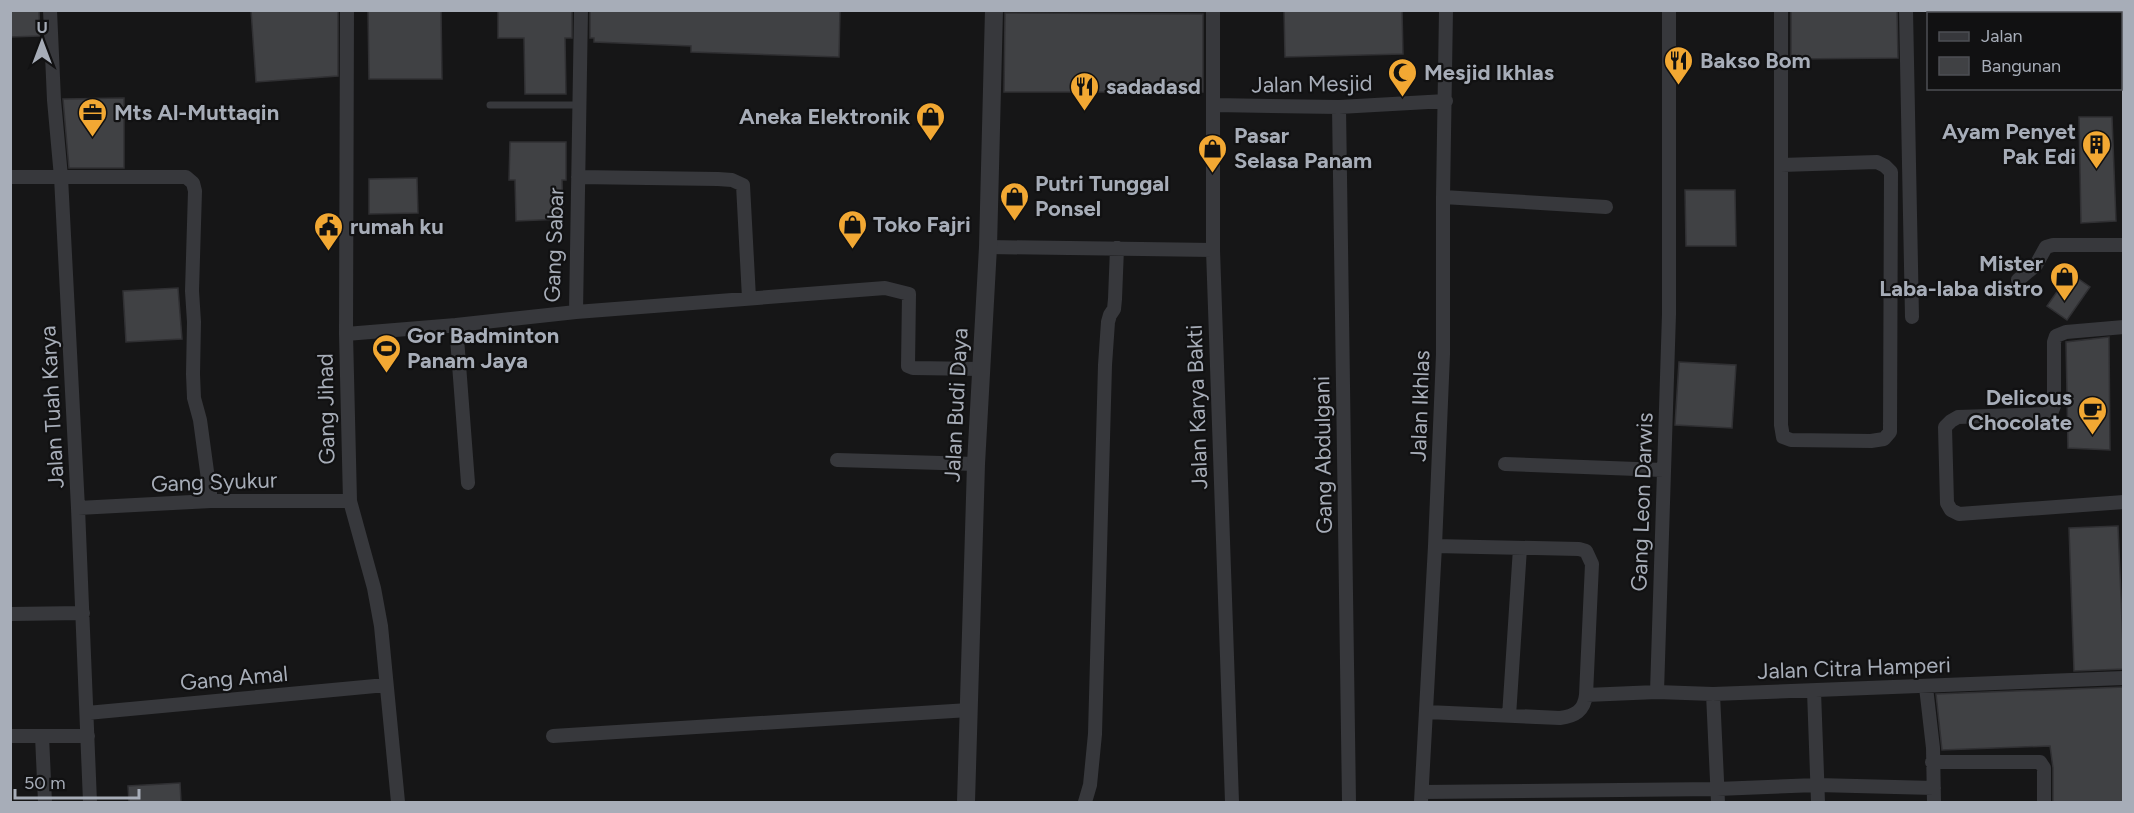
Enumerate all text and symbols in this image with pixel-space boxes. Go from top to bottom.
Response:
north arrow [12,12,72,72]
legend [1927,12,2122,90]
text: U [36,18,48,37]
text: Jalan [1981,25,2023,47]
restaurant icon: Bakso Bom [1663,44,1695,86]
place label: Bakso Bom [1700,47,1811,74]
text: Bangunan [1981,55,2061,77]
mosque icon: Mesjid Ikhlas [1387,56,1419,98]
place label: Mesjid Ikhlas [1424,59,1554,86]
street label: Jalan Mesjid [1251,69,1373,99]
restaurant icon: sadadasd [1069,70,1101,112]
place label: sadadasd [1106,73,1201,100]
office icon: Mts Al-Muttaqin [77,96,109,138]
place label: Mts Al-Muttaqin [114,99,279,126]
shop icon: Aneka Elektronik [915,100,947,142]
place label: Aneka Elektronik [739,103,910,130]
place label: Ayam Penyet Pak Edi [1942,118,2076,170]
place label: Pasar Selasa Panam [1234,122,1372,174]
building icon: Ayam Penyet Pak Edi [2081,128,2113,170]
shop icon: Pasar Selasa Panam [1197,132,1229,174]
place label: Putri Tunggal Ponsel [1035,170,1170,222]
shop icon: Putri Tunggal Ponsel [998,180,1030,222]
street label: Gang Sabar [539,187,570,303]
shop icon: Toko Fajri [836,208,868,250]
public building icon: rumah ku [313,210,345,252]
place label: Toko Fajri [873,211,971,238]
place label: rumah ku [350,213,444,240]
place label: Mister Laba-laba distro [1879,250,2044,302]
shop icon: Mister Laba-laba distro [2048,260,2080,302]
place label: Gor Badminton Panam Jaya [407,322,559,374]
street label: Jalan Karya Bakti [1181,324,1213,490]
street label: Jalan Tuah Karya [34,325,70,489]
street label: Jalan Budi Daya [938,327,974,483]
sports icon: Gor Badminton Panam Jaya [370,332,402,374]
street label: Jalan Ikhlas [1405,350,1435,462]
street label: Gang Jihad [312,353,340,465]
street label: Gang Abdulgani [1308,376,1338,534]
place label: Delicous Chocolate [1968,384,2072,436]
cafe icon: Delicous Chocolate [2077,394,2109,436]
street label: Gang Leon Darwis [1625,412,1659,592]
street label: Gang Syukur [150,466,278,498]
street label: Jalan Citra Hamperi [1757,651,1951,685]
street label: Gang Amal [179,660,289,696]
scale bar [15,762,140,800]
text: 50 m [24,772,66,794]

